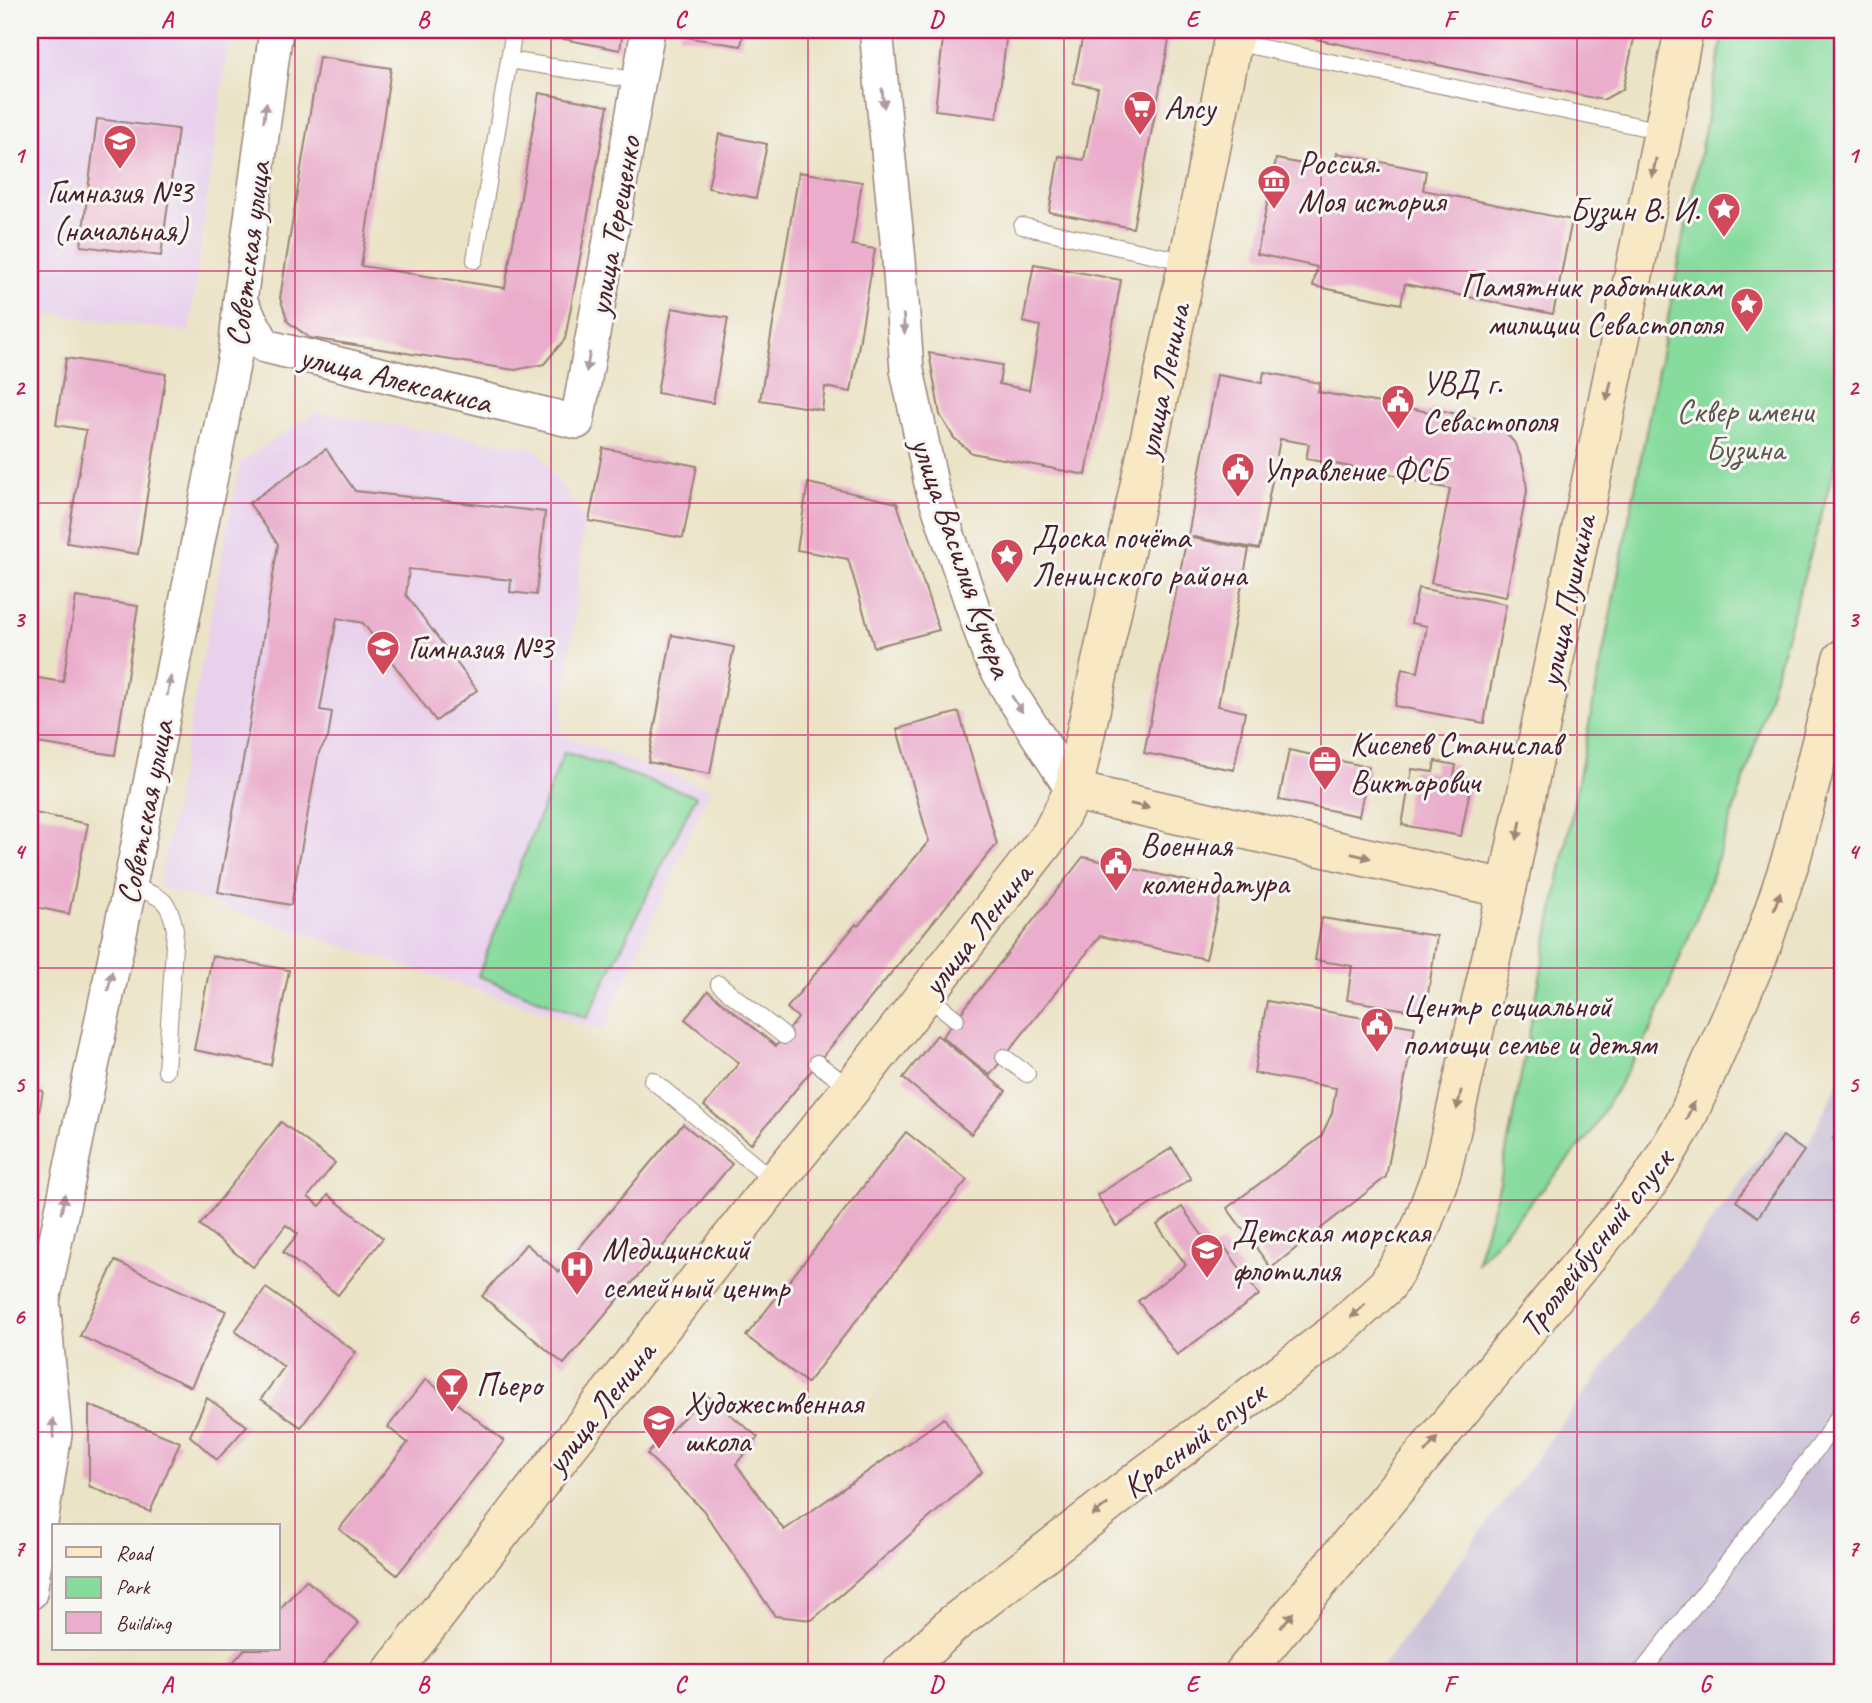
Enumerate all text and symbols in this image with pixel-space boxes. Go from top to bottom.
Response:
text: A [161,5,175,34]
text: B [417,5,431,34]
text: C [675,5,689,34]
text: D [929,5,945,34]
text: E [1186,5,1202,34]
text: F [1444,5,1460,34]
text: G [1699,5,1714,34]
one-way arrow [878,87,889,109]
place label: Алсу [1164,87,1218,129]
supermarket icon: Алсу [1121,88,1159,137]
one-way arrow [260,101,271,123]
school or university icon: Гимназия №3 (начальная) [101,122,139,171]
street label: улица Терещенко [577,131,651,321]
text: 1 [14,141,27,170]
text: 1 [1848,141,1861,170]
place label: Россия. Моя история [1298,142,1448,222]
street label: Советская улица [216,157,280,349]
one-way arrow [1649,157,1660,179]
museum icon: Россия. Моя история [1255,162,1293,211]
place label: Гимназия №3 (начальная) [47,171,195,251]
place label: Бузин В. И. [1570,189,1700,231]
place icon: Бузин В. И. [1705,190,1743,239]
place label: Памятник работникам милиции Севастополя [1461,265,1725,345]
place icon: Памятник работникам милиции Севастополя [1728,285,1766,334]
street label: улица Ленина [1126,298,1200,464]
one-way arrow [899,313,910,335]
street label: улица Алексакиса [294,334,499,424]
one-way arrow [582,351,593,373]
place label: УВД г. Севастополя [1422,362,1559,442]
text: 2 [14,373,27,402]
text: 2 [1848,373,1861,402]
one-way arrow [1603,380,1614,402]
public building icon: УВД г. Севастополя [1379,382,1417,431]
park label: Сквер имени Бузина [1677,390,1815,470]
street label: улица Василия Кучера [901,430,1024,685]
place label: Управление ФСБ [1262,449,1452,491]
public building icon: Управление ФСБ [1219,450,1257,499]
street label: улица Пушкина [1528,509,1606,693]
place label: Доска почёта Ленинского района [1032,516,1248,596]
place icon: Доска почёта Ленинского района [988,536,1026,585]
text: 3 [14,605,27,634]
text: 3 [1848,605,1861,634]
place label: Гимназия №3 [408,627,556,669]
school or university icon: Гимназия №3 [364,628,402,677]
one-way arrow [164,675,175,697]
one-way arrow [1010,694,1023,713]
street label: Советская улица [107,714,184,908]
place label: Киселев Станислав Викторович [1350,723,1566,803]
office icon: Киселев Станислав Викторович [1306,743,1344,792]
one-way arrow [1129,801,1151,812]
one-way arrow [1513,819,1524,841]
place label: Военная комендатура [1140,824,1291,904]
text: 4 [14,837,27,866]
text: 4 [1848,837,1861,866]
public building icon: Военная комендатура [1097,844,1135,893]
one-way arrow [1351,851,1373,862]
street label: улица Ленина [911,853,1043,1006]
one-way arrow [1772,890,1783,911]
one-way arrow [104,970,115,992]
place label: Центр социальной помощи семье и детям [1402,985,1659,1065]
public building icon: Центр социальной помощи семье и детям [1358,1005,1396,1054]
text: 5 [14,1070,26,1099]
text: 5 [1848,1070,1860,1099]
one-way arrow [1453,1089,1464,1111]
one-way arrow [1684,1101,1696,1121]
street label: Троллейбусный спуск [1509,1138,1684,1345]
one-way arrow [58,1193,69,1215]
place label: Детская морская флотилия [1232,1211,1433,1291]
place label: Медицинский семейный центр [602,1228,791,1308]
school or university icon: Детская морская флотилия [1188,1231,1226,1280]
hospital icon: Медицинский семейный центр [558,1248,596,1297]
text: 6 [14,1302,27,1331]
text: 6 [1848,1302,1861,1331]
one-way arrow [1350,1303,1367,1319]
street label: улица Ленина [534,1331,666,1484]
place label: Пьеро [476,1364,545,1406]
bar icon: Пьеро [433,1365,471,1414]
street label: Красный спуск [1113,1370,1276,1507]
place label: Художественная школа [684,1382,866,1462]
school or university icon: Художественная школа [640,1402,678,1451]
one-way arrow [48,1417,59,1439]
one-way arrow [1423,1436,1438,1453]
one-way arrow [1092,1502,1110,1517]
legend [52,1524,280,1650]
text: 7 [14,1534,27,1563]
text: 7 [1848,1534,1861,1563]
text: Road [116,1540,155,1566]
text: Park [116,1574,151,1600]
text: Building [116,1610,173,1636]
one-way arrow [1279,1612,1294,1630]
text: A [161,1670,175,1699]
text: B [417,1670,431,1699]
text: C [675,1670,689,1699]
text: D [929,1670,945,1699]
text: E [1186,1670,1202,1699]
text: F [1444,1670,1460,1699]
text: G [1699,1670,1714,1699]

